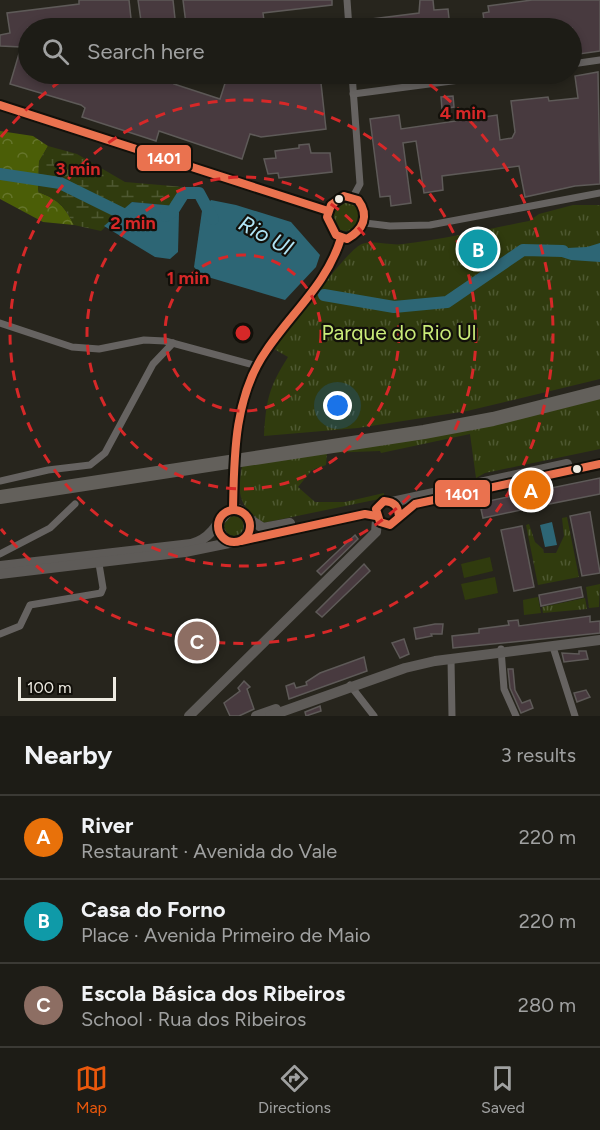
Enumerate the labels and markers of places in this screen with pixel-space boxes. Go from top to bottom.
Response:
unlabelled marker [333,193,345,205]
pin: B [458,226,498,272]
centre of rings [233,323,253,343]
unlabelled marker [571,463,583,475]
pin: A [512,468,550,512]
pin: C [178,618,216,664]

